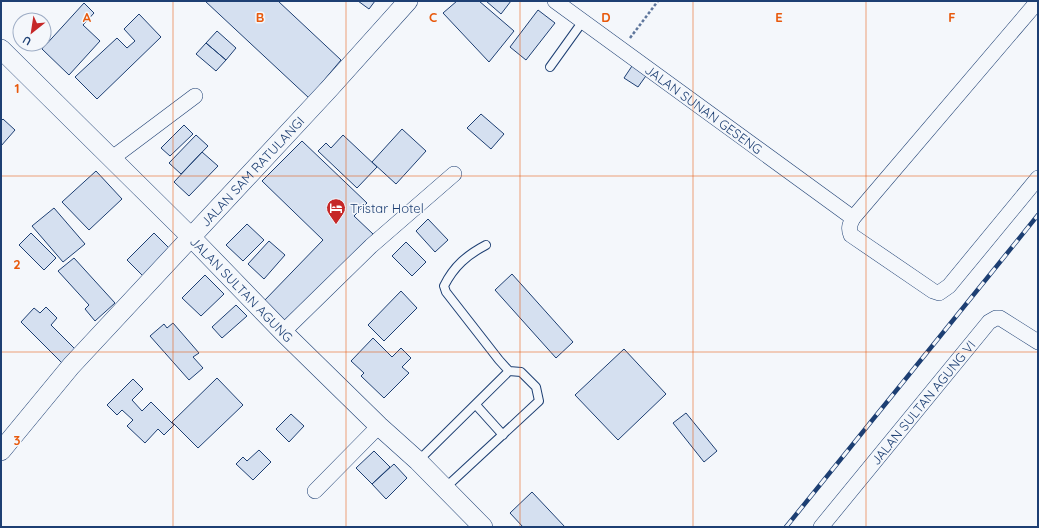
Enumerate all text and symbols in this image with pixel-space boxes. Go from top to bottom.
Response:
text: A [83,9,92,25]
text: B [256,9,264,25]
text: C [429,9,437,25]
text: D [601,9,611,25]
text: E [775,9,783,25]
text: F [948,9,956,25]
north arrow [12,12,52,52]
text: U [20,33,34,49]
street label: JALAN SUNAN GESENG [642,61,766,157]
text: 1 [14,80,20,96]
street label: JALAN SAM RATULANGI [197,113,307,230]
hotel icon: Tristar Hotel [325,197,347,225]
place label: Tristar Hotel [350,200,424,216]
street label: JALAN SULTAN AGUNG [187,233,296,345]
text: 2 [13,256,21,272]
street label: JALAN SULTAN AGUNG VI [867,337,979,468]
text: 3 [14,432,21,448]

